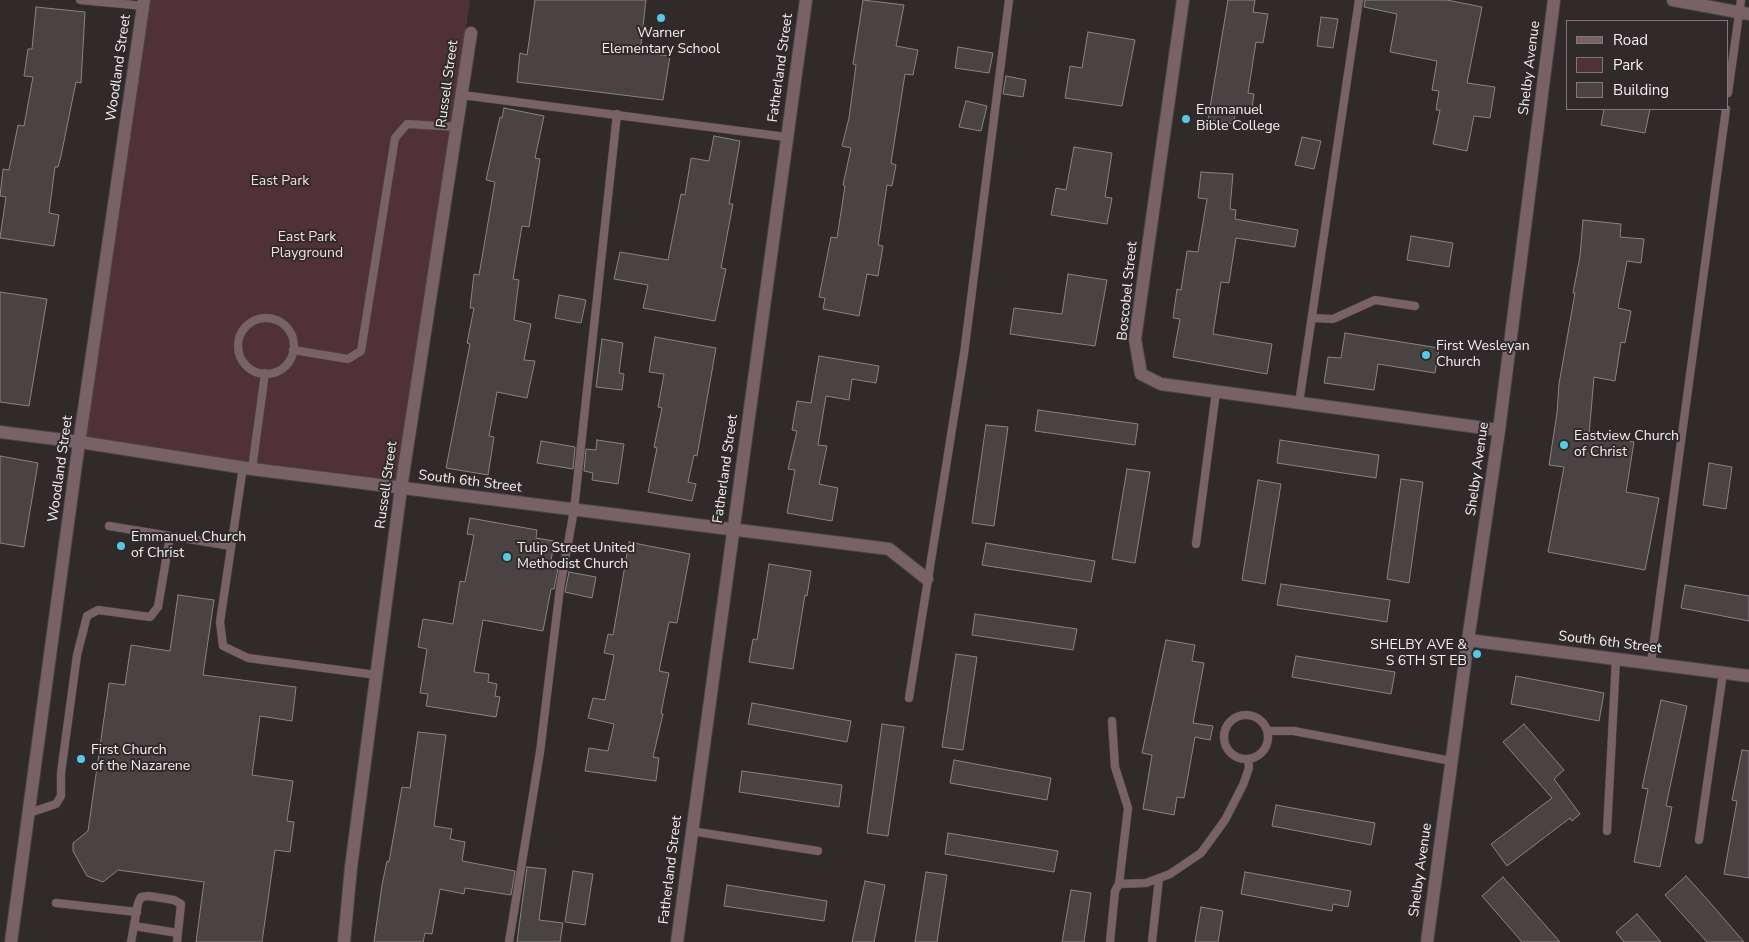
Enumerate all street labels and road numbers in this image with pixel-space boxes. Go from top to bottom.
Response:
street label: Woodland Street [103,13,135,123]
street label: Fatherland Street [765,13,797,123]
street label: Shelby Avenue [1516,20,1544,116]
street label: Russell Street [434,39,462,129]
street label: Boscobel Street [1114,241,1142,341]
street label: Woodland Street [45,414,77,524]
street label: Fatherland Street [710,414,742,524]
street label: Shelby Avenue [1463,421,1493,517]
street label: Russell Street [373,440,401,530]
street label: South 6th Street [417,467,523,497]
street label: South 6th Street [1557,628,1663,658]
street label: Fatherland Street [656,815,686,925]
street label: Shelby Avenue [1406,822,1436,918]

